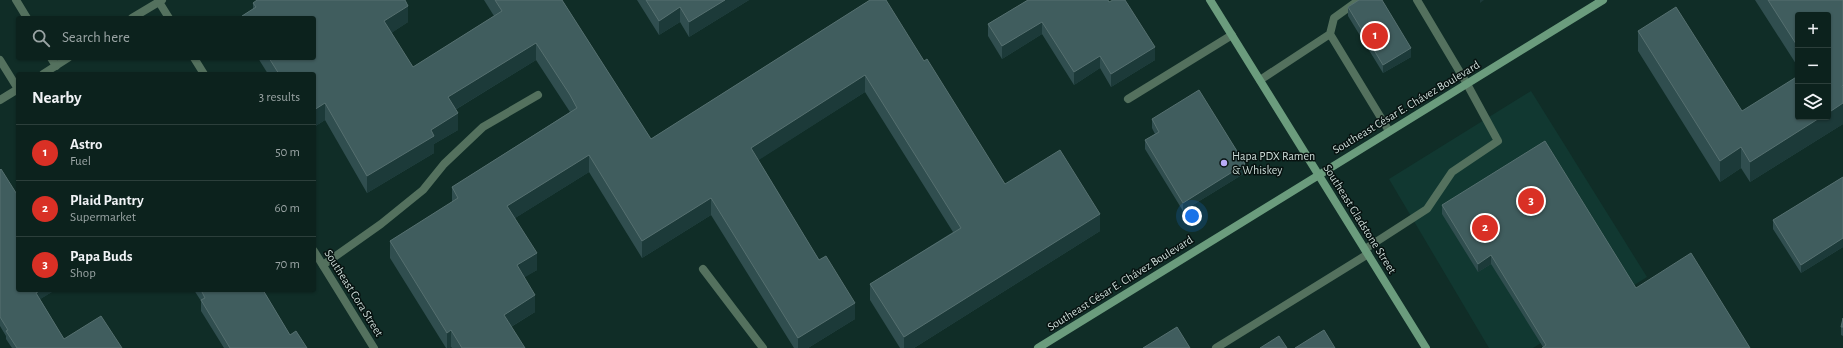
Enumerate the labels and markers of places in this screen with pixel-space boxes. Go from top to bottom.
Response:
pin: 1 [1362,21,1388,51]
place label: Hapa PDX Ramen & Whiskey [1232,150,1315,177]
marker: Hapa PDX Ramen & Whiskey [1219,158,1229,168]
pin: 3 [1518,186,1544,216]
pin: 2 [1472,213,1498,243]

